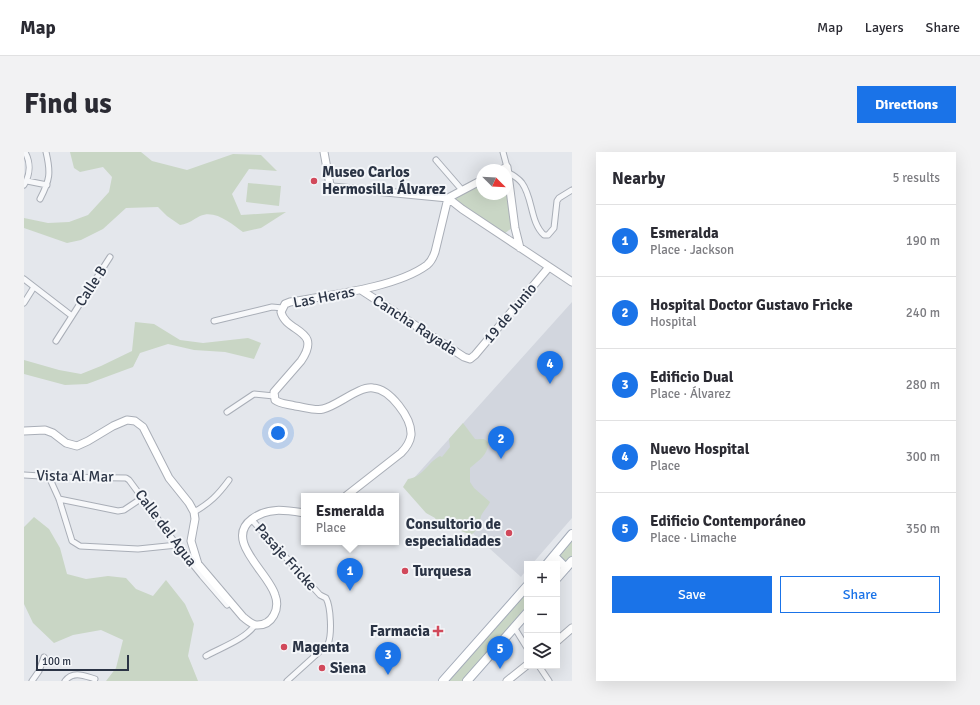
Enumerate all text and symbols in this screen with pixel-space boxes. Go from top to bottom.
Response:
text: Map [20,16,56,40]
text: Map [817,19,843,36]
text: Layers [865,19,904,36]
text: Share [926,19,960,36]
button: Directions [857,86,956,123]
text: Find us [24,87,112,121]
place label: Museo Carlos Hermosilla Álvarez [322,163,446,198]
north arrow [476,164,512,200]
text: Nearby [612,168,665,189]
text: 5 results [892,170,940,186]
marker: Museo Carlos Hermosilla Álvarez [309,176,319,186]
text: Esmeralda [650,224,719,242]
text: 1 [621,233,629,249]
text: 190 m [906,233,940,249]
text: Place · Jackson [650,242,734,258]
street label: Calle B [71,262,111,310]
street label: 19 de Junio [480,279,541,347]
street label: Las Heras [292,282,357,312]
street label: Cancha Rayada [369,291,461,359]
text: Hospital Doctor Gustavo Fricke [650,296,853,314]
text: 2 [621,305,629,321]
text: 240 m [906,305,940,321]
text: Hospital [650,314,697,330]
pin: 4 [537,351,563,384]
text: Edificio Dual [650,368,734,386]
text: 3 [621,377,629,393]
text: 280 m [906,377,940,393]
text: Place · Álvarez [650,386,731,402]
your location [268,423,288,443]
pin: 2 [488,426,514,459]
text: Nuevo Hospital [650,440,749,458]
text: 4 [621,449,629,465]
text: 300 m [906,449,940,465]
text: Place [650,458,680,474]
street label: Vista Al Mar [36,466,114,486]
street label: Calle del Agua [131,486,201,570]
popup [301,493,399,545]
text: Esmeralda [316,502,384,520]
text: Edificio Contemporáneo [650,512,806,530]
place label: Consultorio de especialidades [405,515,501,550]
street label: Pasaje Fricke [251,520,321,594]
text: Place [316,520,346,536]
text: 5 [621,521,629,537]
text: 350 m [906,521,940,537]
marker: Consultorio de especialidades [504,528,514,538]
text: Place · Limache [650,530,737,546]
pin: 1 [337,558,363,591]
map controls [524,561,560,669]
button: + [524,561,560,597]
place label: Turquesa [413,562,472,580]
marker: Turquesa [400,566,410,576]
button: Save [612,576,772,613]
button: Share [780,576,940,613]
button: − [524,597,560,633]
place label: Farmacia [370,622,430,640]
marker: Farmacia [433,626,443,636]
button: layers [524,633,560,669]
pin: 5 [487,636,513,669]
place label: Magenta [292,638,349,656]
marker: Magenta [279,642,289,652]
pin: 3 [375,642,401,675]
scale bar [36,653,129,672]
text: 100 m [42,655,71,668]
place label: Siena [330,659,366,677]
marker: Siena [317,663,327,673]

